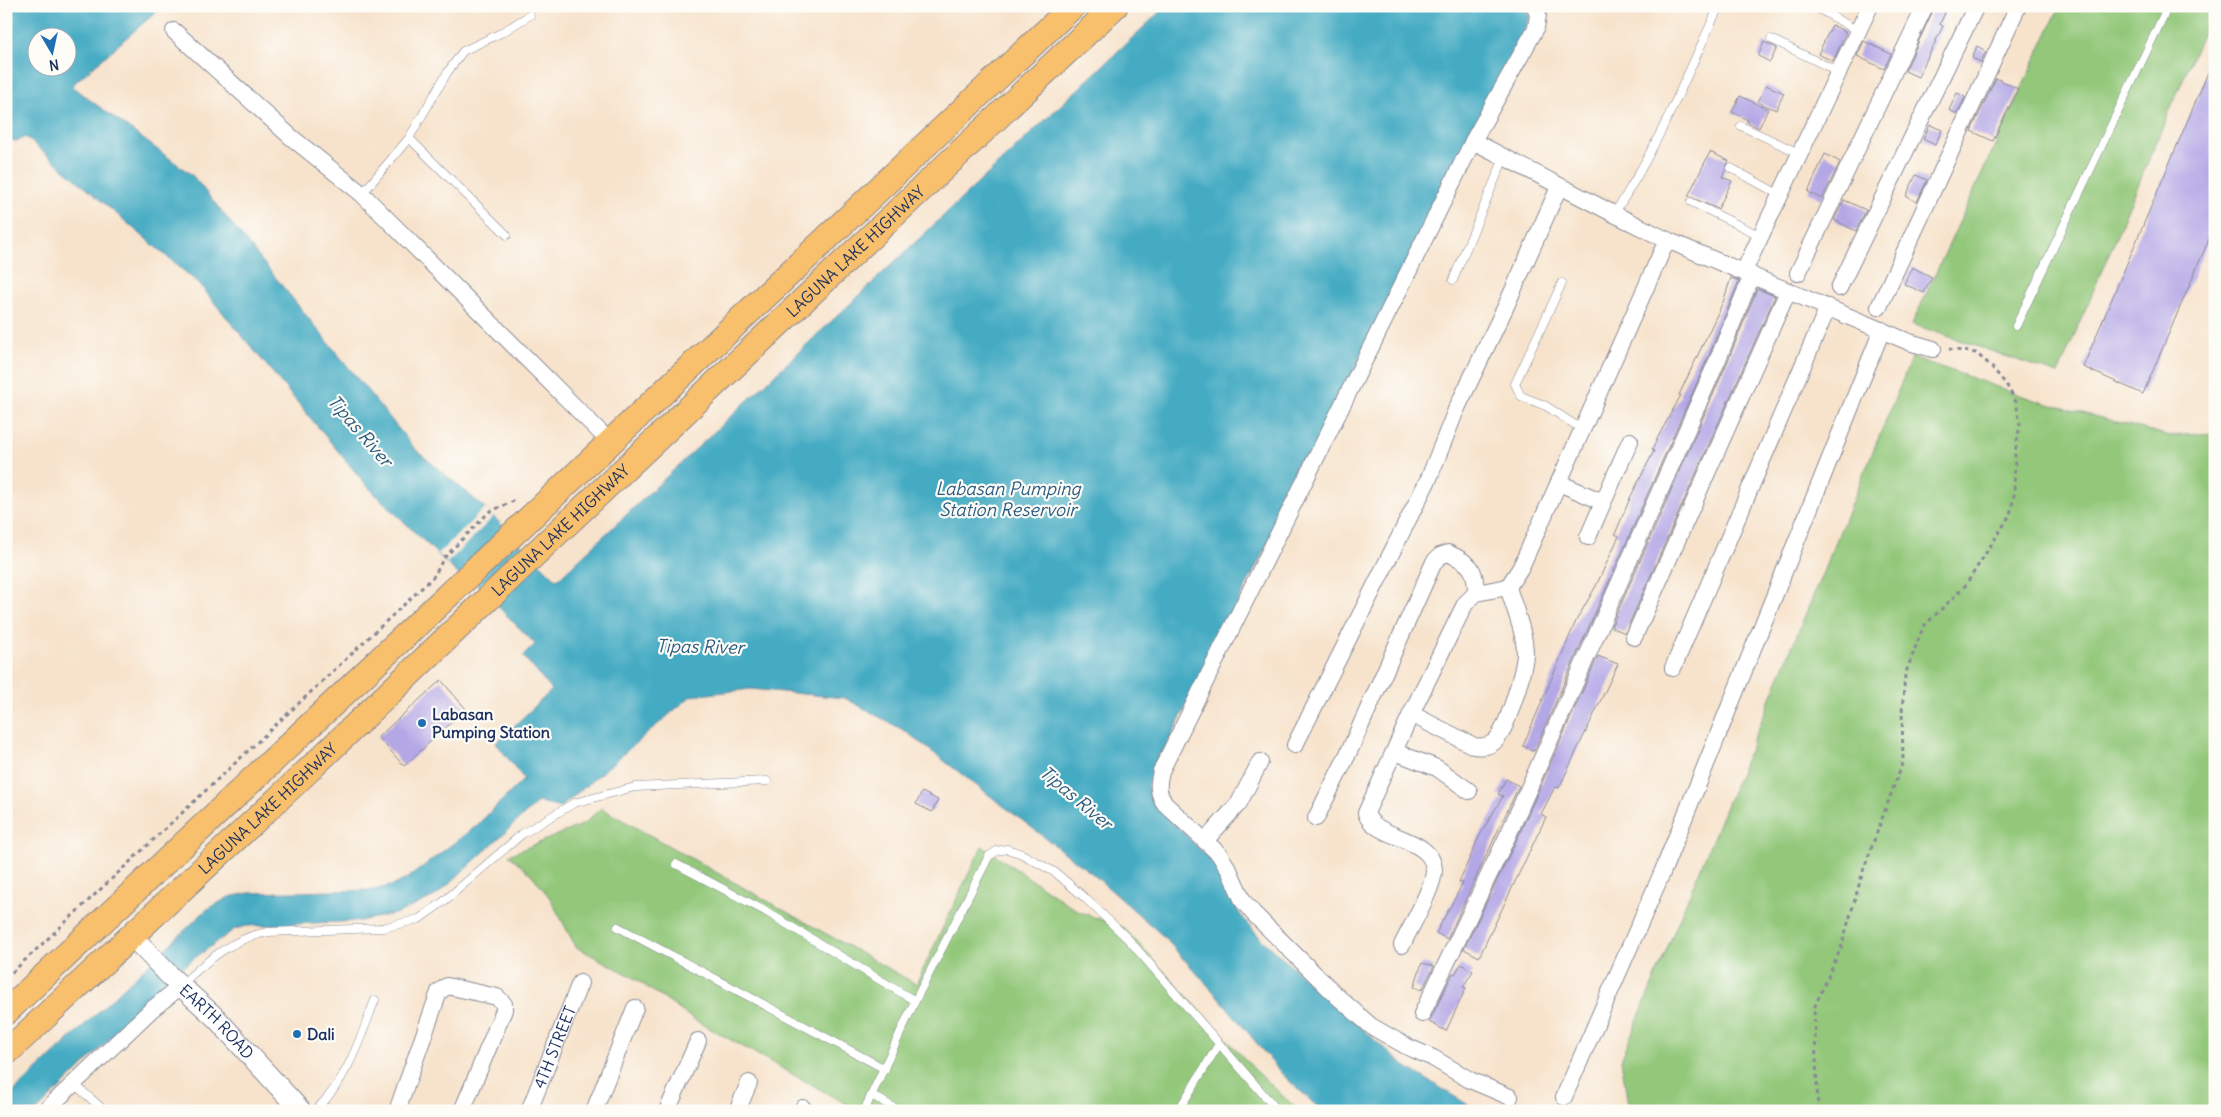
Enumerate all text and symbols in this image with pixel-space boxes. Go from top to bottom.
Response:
north arrow [28,28,78,78]
text: N [48,55,60,74]
street label: LAGUNA LAKE HIGHWAY [782,181,929,321]
water label: Tipas River [323,390,400,473]
street label: LAGUNA LAKE HIGHWAY [487,460,634,600]
water label: Labasan Pumping Station Reservoir [935,477,1083,521]
water label: Tipas River [656,634,747,659]
place label: Labasan Pumping Station [432,704,550,743]
marker: Labasan Pumping Station [416,717,428,729]
street label: LAGUNA LAKE HIGHWAY [194,739,341,878]
water label: Tipas River [1035,761,1119,836]
street label: EARTH ROAD [176,980,258,1063]
street label: 4TH STREET [529,1003,580,1091]
place label: Dali [307,1024,335,1044]
marker: Dali [291,1028,303,1040]

